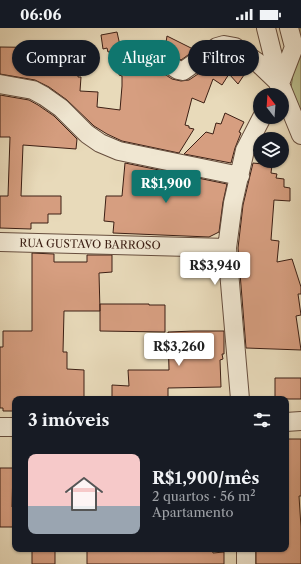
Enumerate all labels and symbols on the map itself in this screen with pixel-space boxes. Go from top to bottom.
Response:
north arrow [253,88,289,124]
pin: R$1,900 [129,170,203,204]
street label: RUA GUSTAVO BARROSO [19,236,161,252]
pin: R$3,940 [178,252,252,286]
pin: R$3,260 [142,333,216,367]

